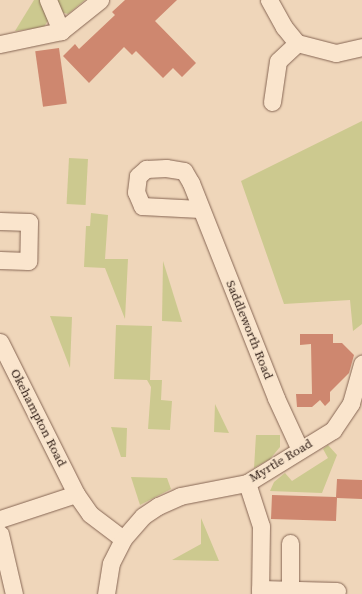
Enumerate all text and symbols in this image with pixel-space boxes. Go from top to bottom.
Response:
street label: Saddleworth Road [222,278,276,382]
street label: Okehampton Road [7,367,69,469]
street label: Myrtle Road [247,436,315,486]

